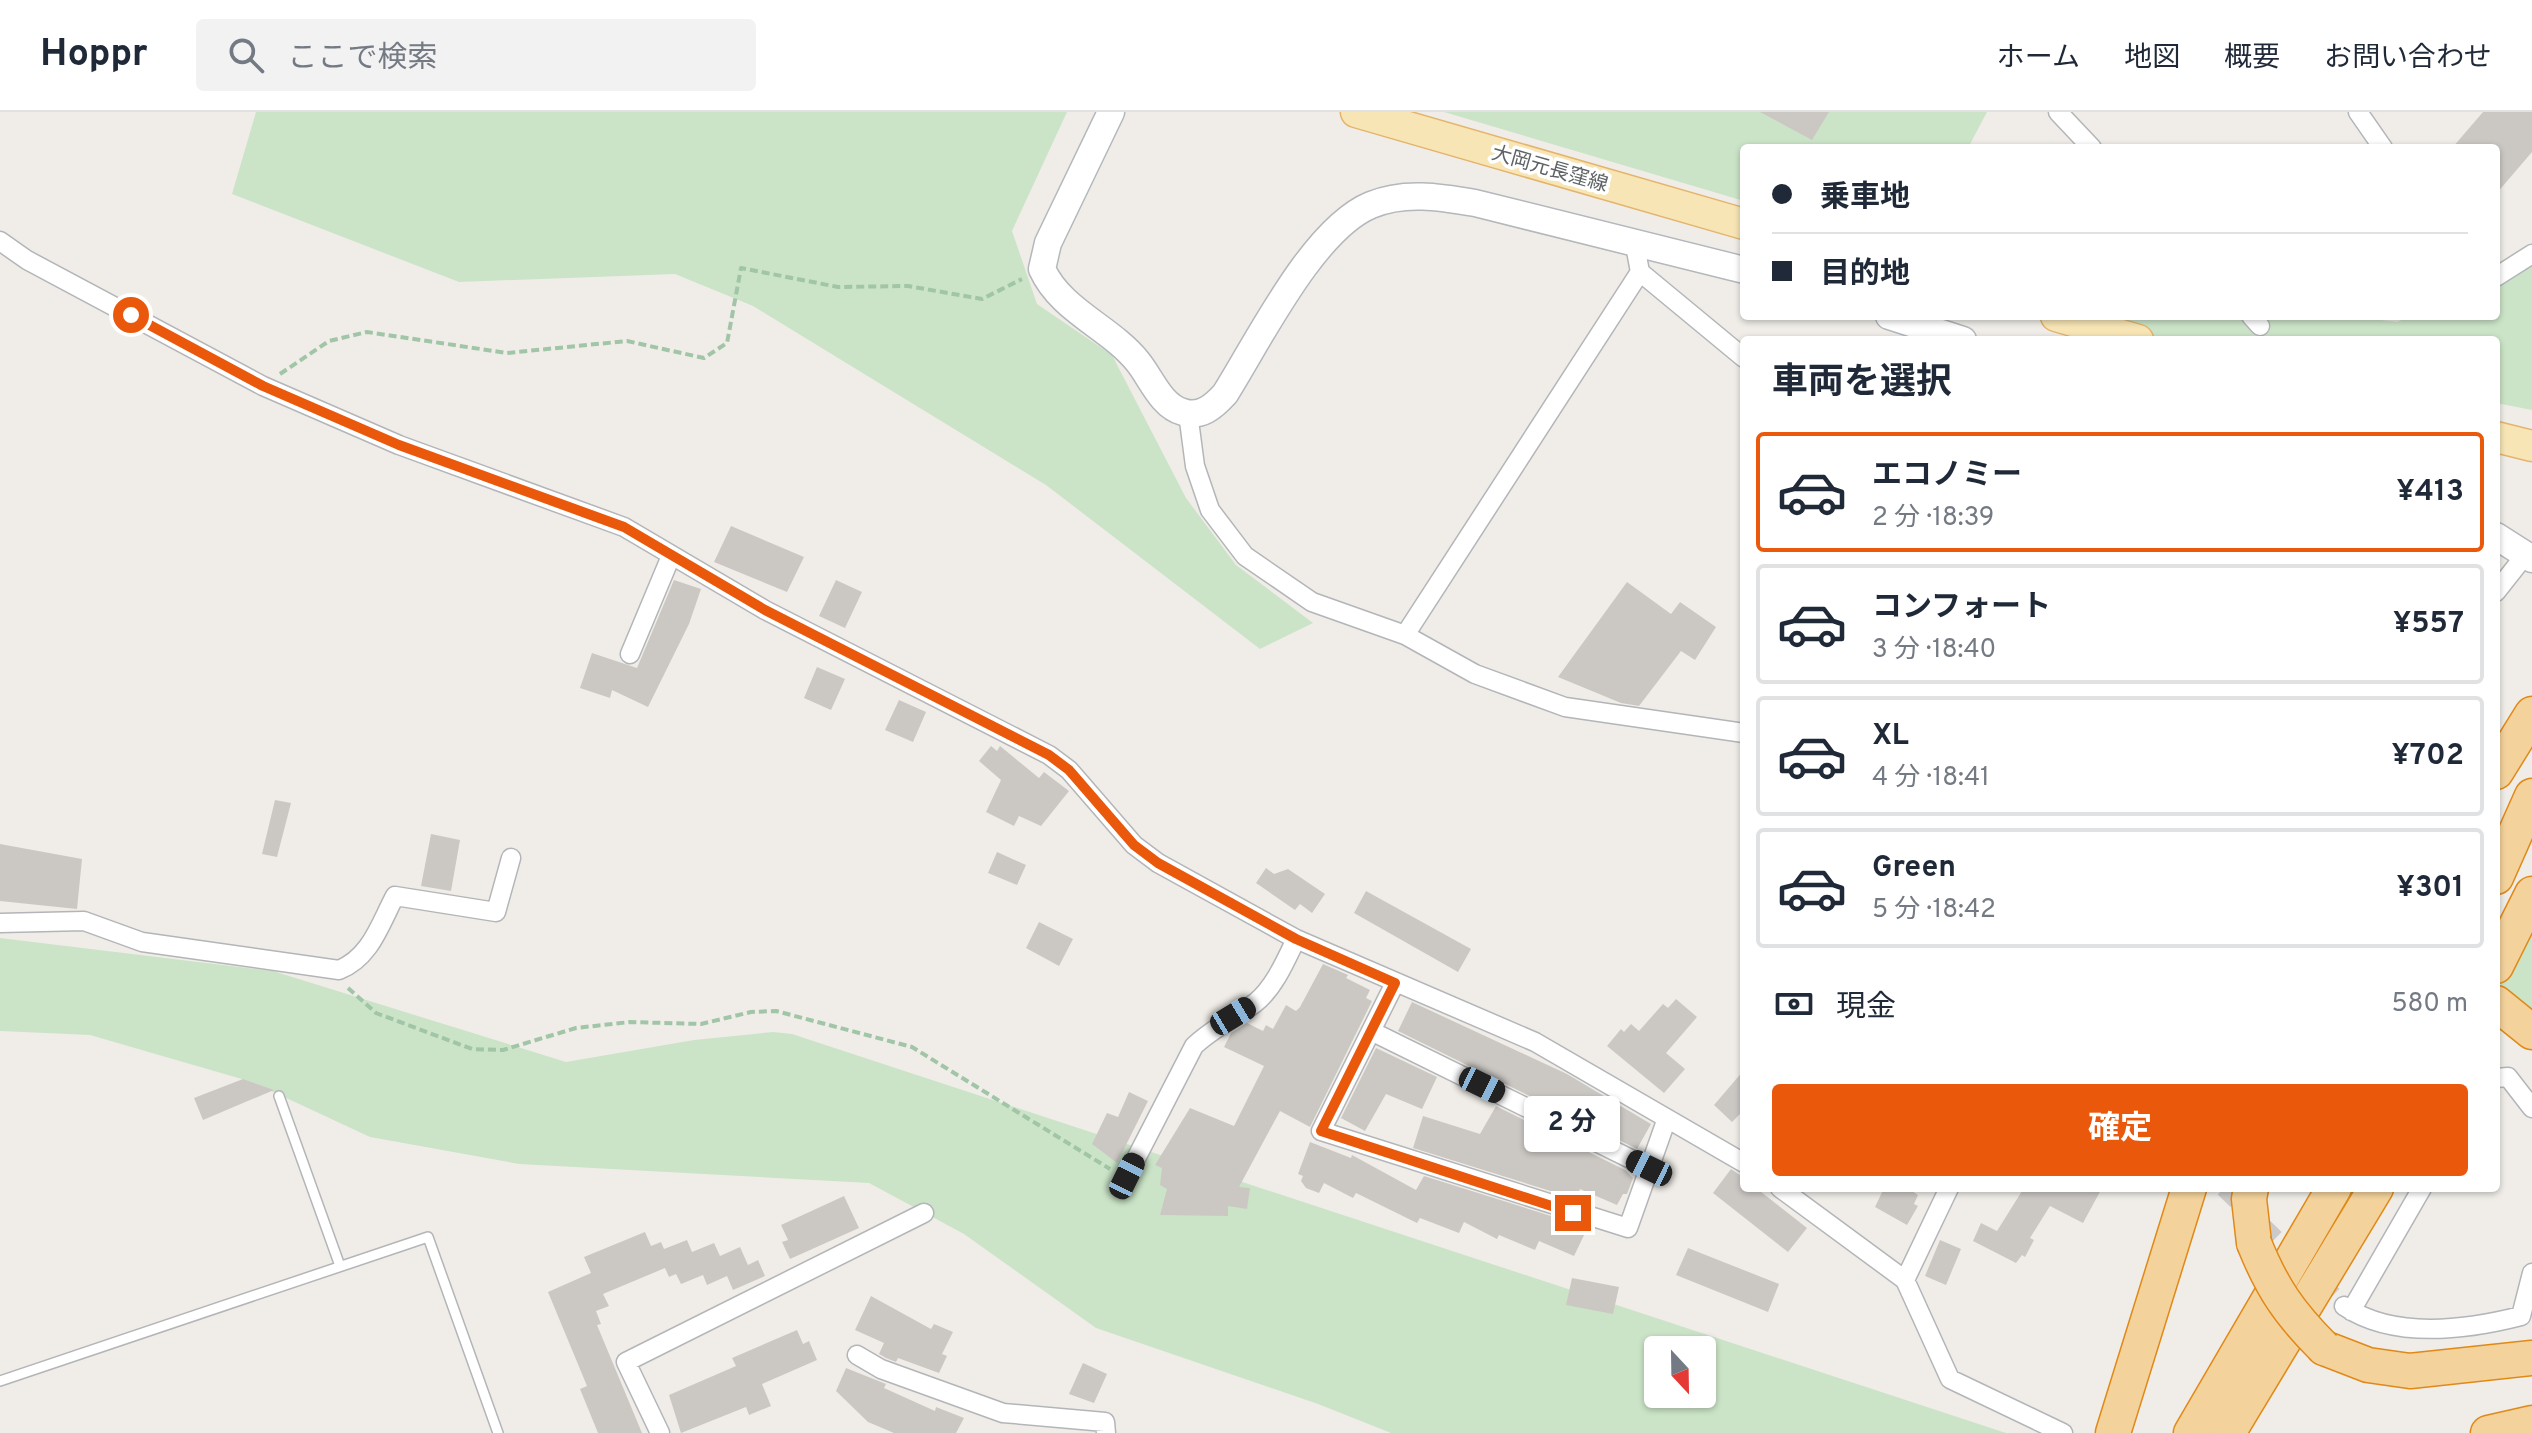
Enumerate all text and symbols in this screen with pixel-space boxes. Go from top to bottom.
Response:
search box [196,19,756,91]
text: Hoppr [40,31,148,80]
icon: search [224,33,268,77]
text: ここで検索 [288,41,438,78]
text: ホーム [1997,41,2080,77]
text: 地図 [2124,41,2180,77]
text: 概要 [2224,41,2280,77]
text: お問い合わせ [2324,41,2492,77]
street label: 大岡元長窪線 [1488,141,1611,199]
text: 乗車地 [1820,180,1910,217]
text: 目的地 [1820,257,1910,294]
route start [113,297,149,333]
text: 車両を選択 [1772,361,1952,407]
icon: car [1776,456,1848,528]
text: エコノミー [1872,458,2022,495]
text: ¥413 [2397,474,2464,511]
text: 2 分 · 18:39 [1872,502,1994,535]
icon: car [1776,588,1848,660]
text: コンフォート [1872,590,2051,627]
text: ¥557 [2393,606,2464,643]
text: 3 分 · 18:40 [1872,634,1996,667]
text: XL [1872,718,1909,755]
icon: car [1776,720,1848,792]
text: ¥702 [2392,738,2464,775]
text: 4 分 · 18:41 [1872,762,1990,795]
text: Green [1872,850,1956,887]
icon: car [1776,852,1848,924]
text: ¥301 [2397,870,2464,907]
text: 5 分 · 18:42 [1872,894,1996,927]
icon: cash [1772,982,1816,1026]
text: 580 m [2391,988,2468,1021]
text: 現金 [1836,990,1896,1027]
car [1206,993,1260,1039]
car [1455,1064,1509,1106]
button: 確定 [1772,1084,2468,1176]
callout: 2 分 [1525,1097,1621,1153]
text: 2 分 [1548,1107,1596,1140]
car [1622,1147,1676,1189]
car [1106,1149,1148,1203]
route end [1555,1195,1591,1231]
north arrow [1644,1336,1716,1408]
map controls [1644,1336,1716,1408]

